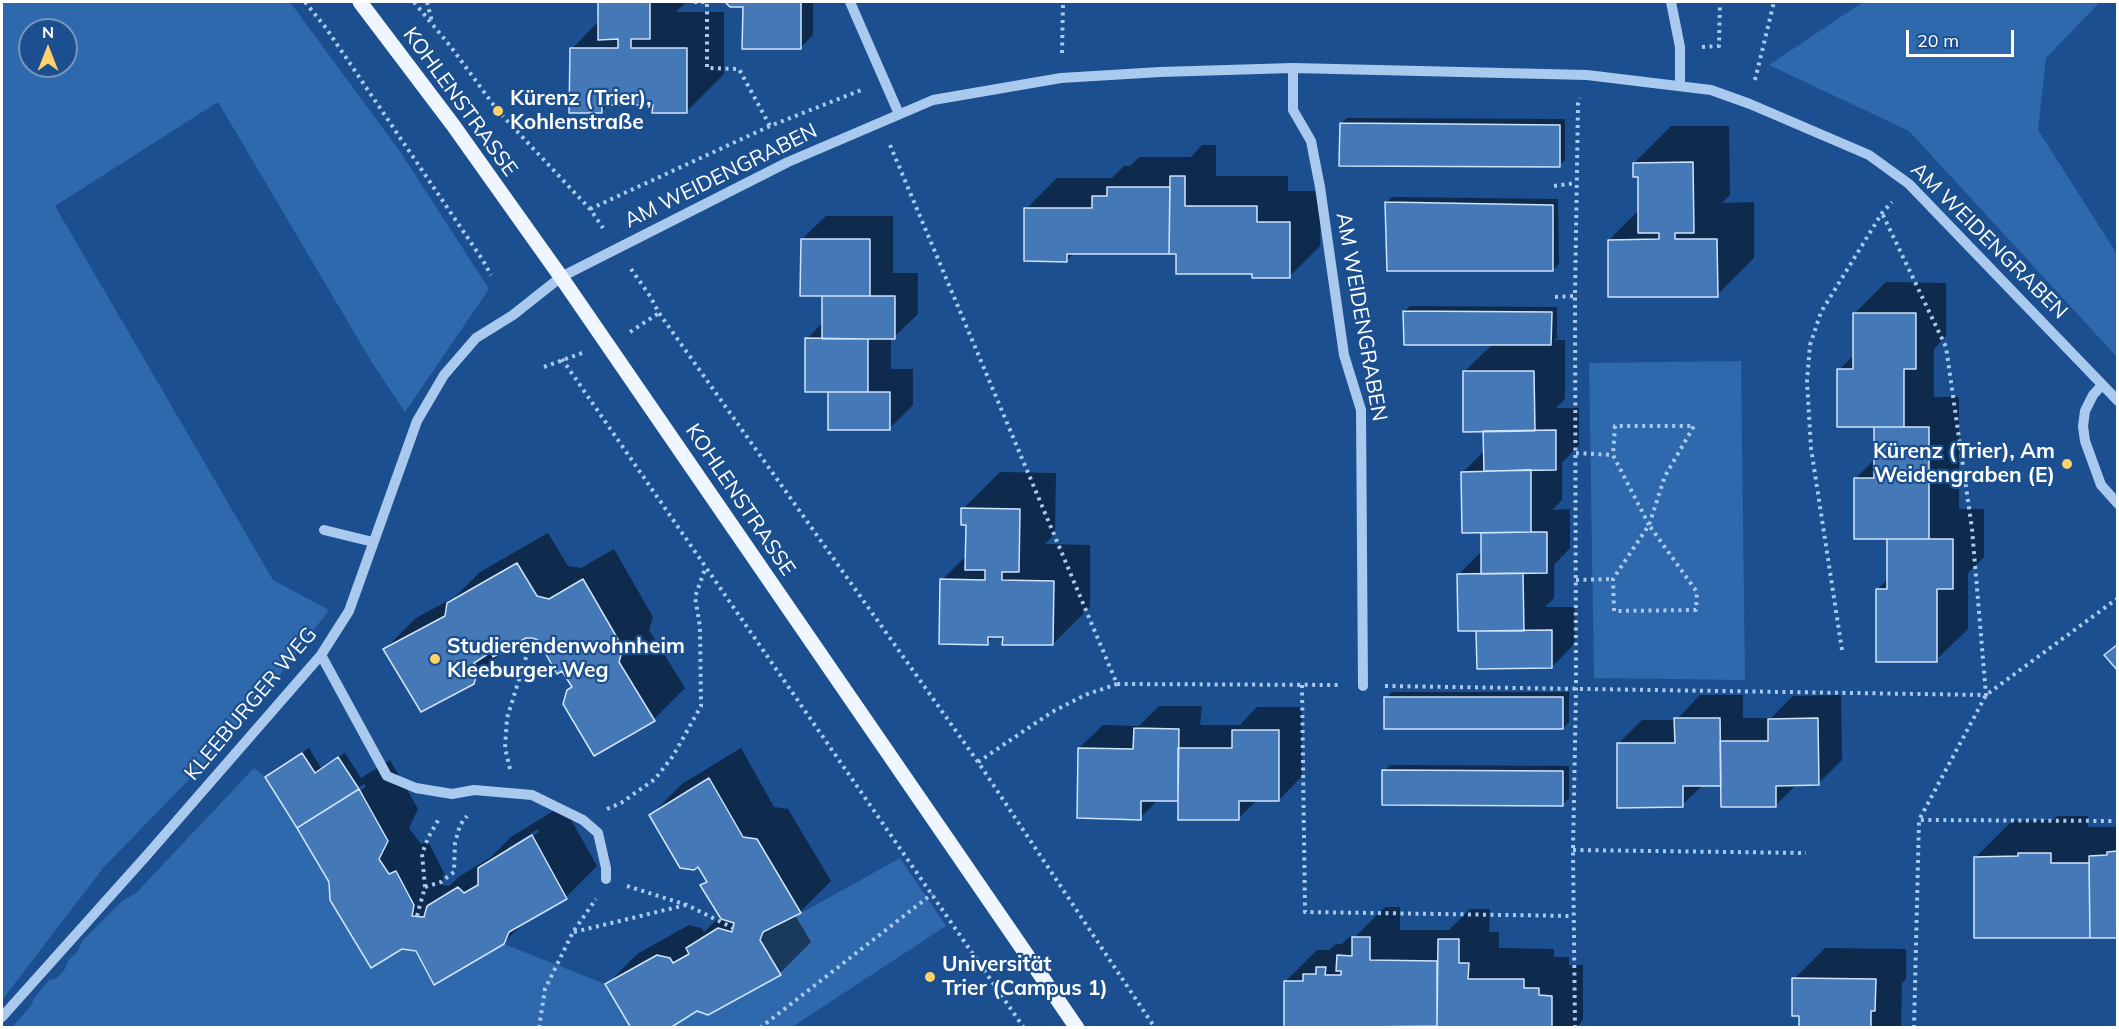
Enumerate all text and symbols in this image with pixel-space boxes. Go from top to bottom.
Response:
north arrow [18,18,78,78]
scale bar [1909,18,2017,56]
text: N [42,22,54,42]
street label: KOHLENSTRASSE [397,23,523,181]
text: 20 m [1917,29,1959,52]
place label: Kürenz (Trier), Kohlenstraße [510,86,652,136]
marker: Kürenz (Trier), Kohlenstraße [491,104,505,118]
street label: AM WEIDENGRABEN [621,118,821,234]
street label: AM WEIDENGRABEN [1905,157,2073,325]
street label: AM WEIDENGRABEN [1330,211,1392,423]
street label: KOHLENSTRASSE [680,419,800,581]
place label: Kürenz (Trier), Am Weidengraben (E) [1873,439,2055,489]
marker: Kürenz (Trier), Am Weidengraben (E) [2060,457,2074,471]
street label: KLEEBURGER WEG [180,622,322,786]
place label: Studierendenwohnheim Kleeburger Weg [447,634,685,684]
marker: Studierendenwohnheim Kleeburger Weg [428,652,442,666]
place label: Universität Trier (Campus 1) [942,952,1108,1002]
marker: Universität Trier (Campus 1) [923,970,937,984]

